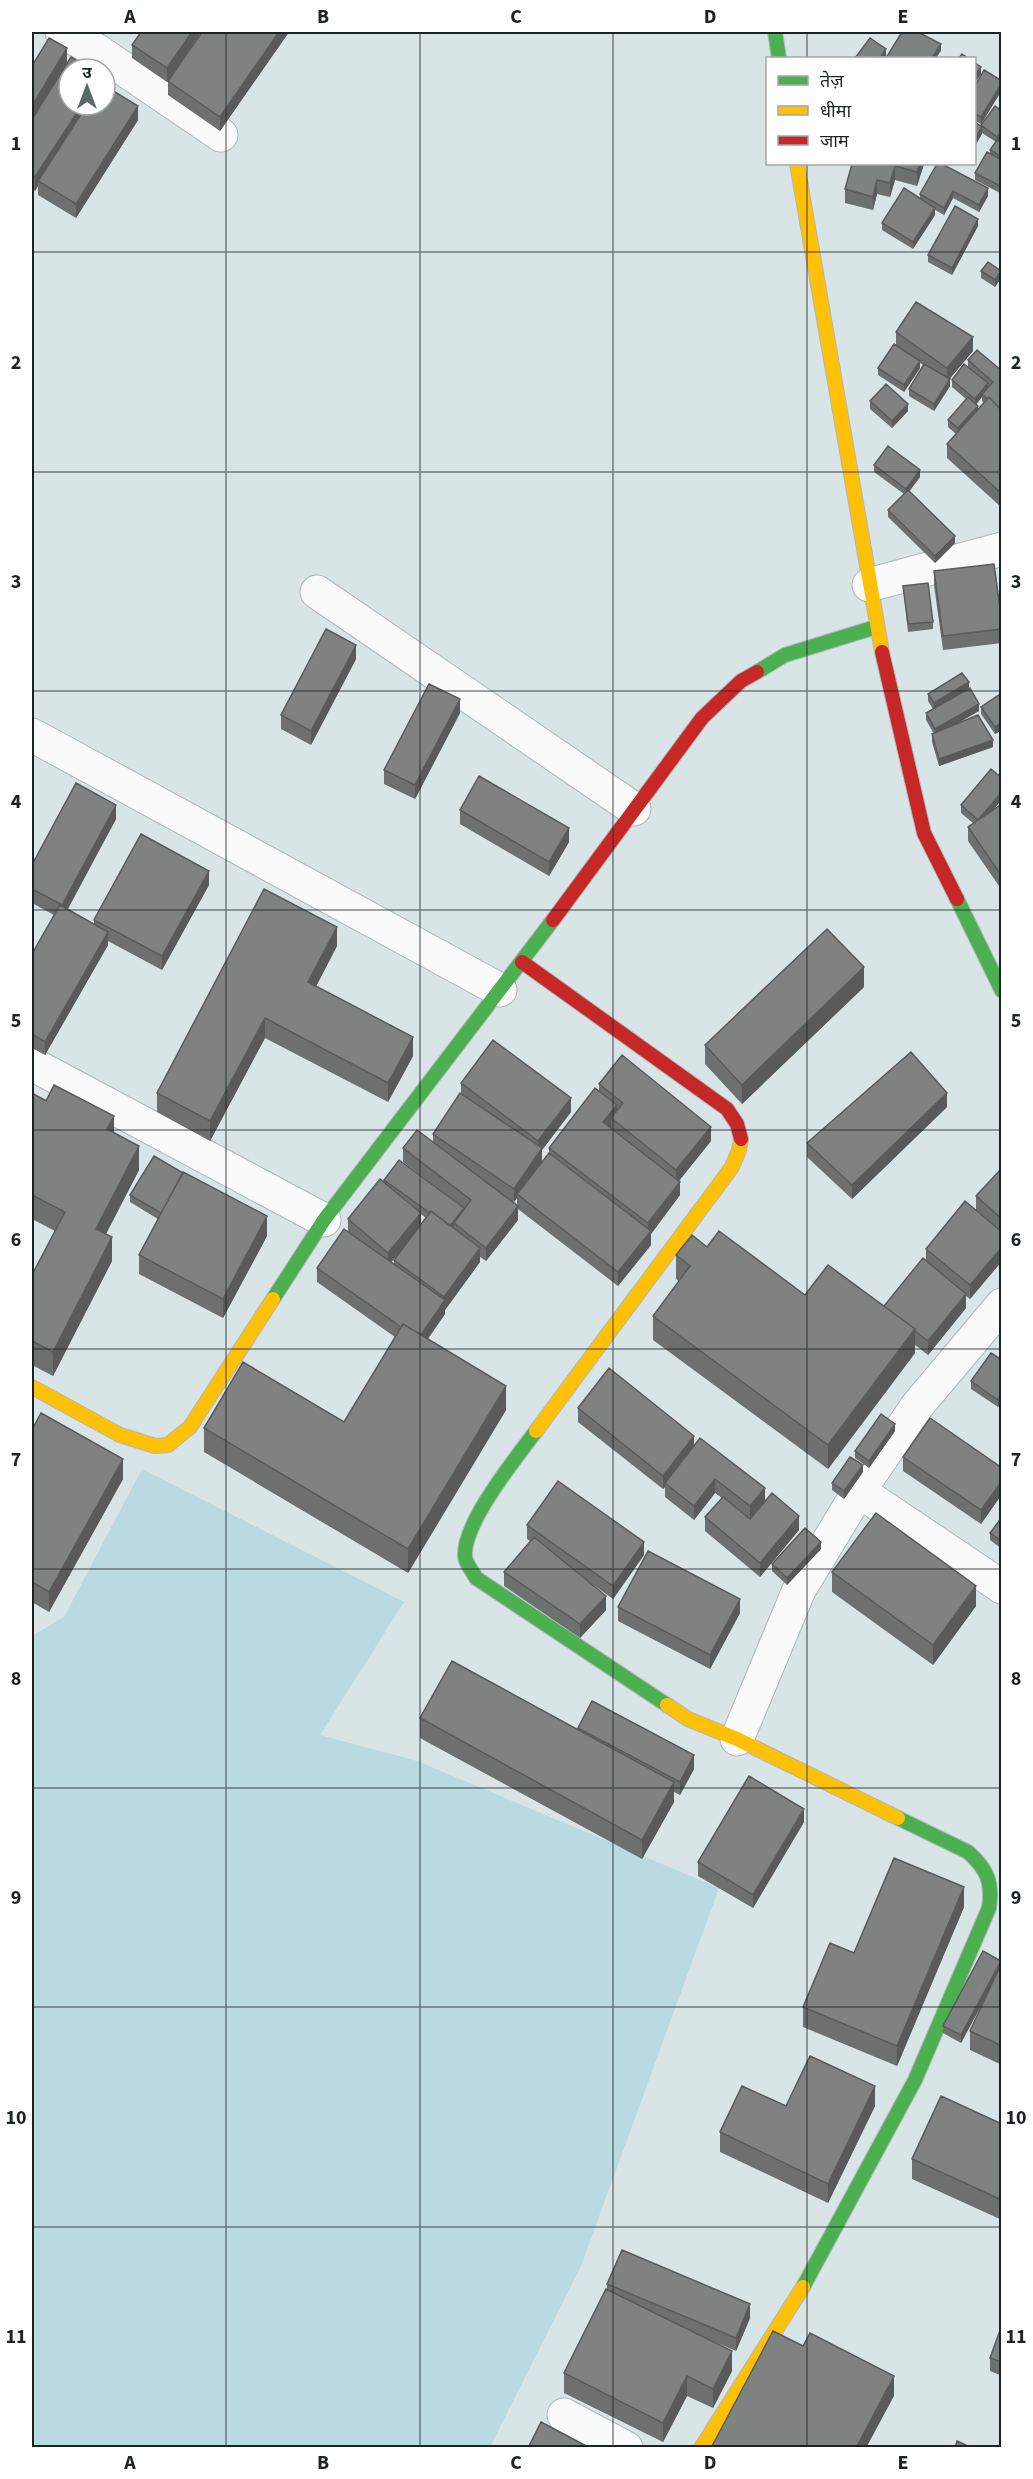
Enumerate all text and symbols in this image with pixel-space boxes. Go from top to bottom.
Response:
text: A [123,3,136,31]
text: B [317,3,329,31]
text: C [510,3,522,31]
text: D [704,3,716,31]
text: E [898,3,908,31]
north arrow [57,57,117,117]
legend [766,57,976,165]
text: उ [82,62,92,84]
text: तेज़ [820,69,844,94]
text: धीमा [820,99,851,124]
text: जाम [820,129,850,154]
text: 1 [11,130,21,158]
text: 1 [1011,130,1021,158]
text: 2 [11,349,21,377]
text: 2 [1011,349,1021,377]
text: 3 [11,568,21,596]
text: 3 [1011,568,1021,596]
text: 4 [11,788,22,816]
text: 4 [1011,788,1022,816]
text: 5 [11,1007,21,1035]
text: 5 [1011,1007,1021,1035]
text: 6 [11,1226,21,1254]
text: 6 [1011,1226,1021,1254]
text: 7 [11,1446,21,1474]
text: 7 [1011,1446,1021,1474]
text: 8 [11,1665,21,1693]
text: 8 [1011,1665,1021,1693]
text: 9 [11,1884,21,1912]
text: 9 [1011,1884,1021,1912]
text: 10 [5,2104,27,2132]
text: 10 [1005,2104,1027,2132]
text: 11 [5,2323,27,2351]
text: 11 [1005,2323,1027,2351]
text: A [123,2449,136,2477]
text: B [317,2449,329,2477]
text: C [510,2449,522,2477]
text: D [704,2449,716,2477]
text: E [898,2449,908,2477]

